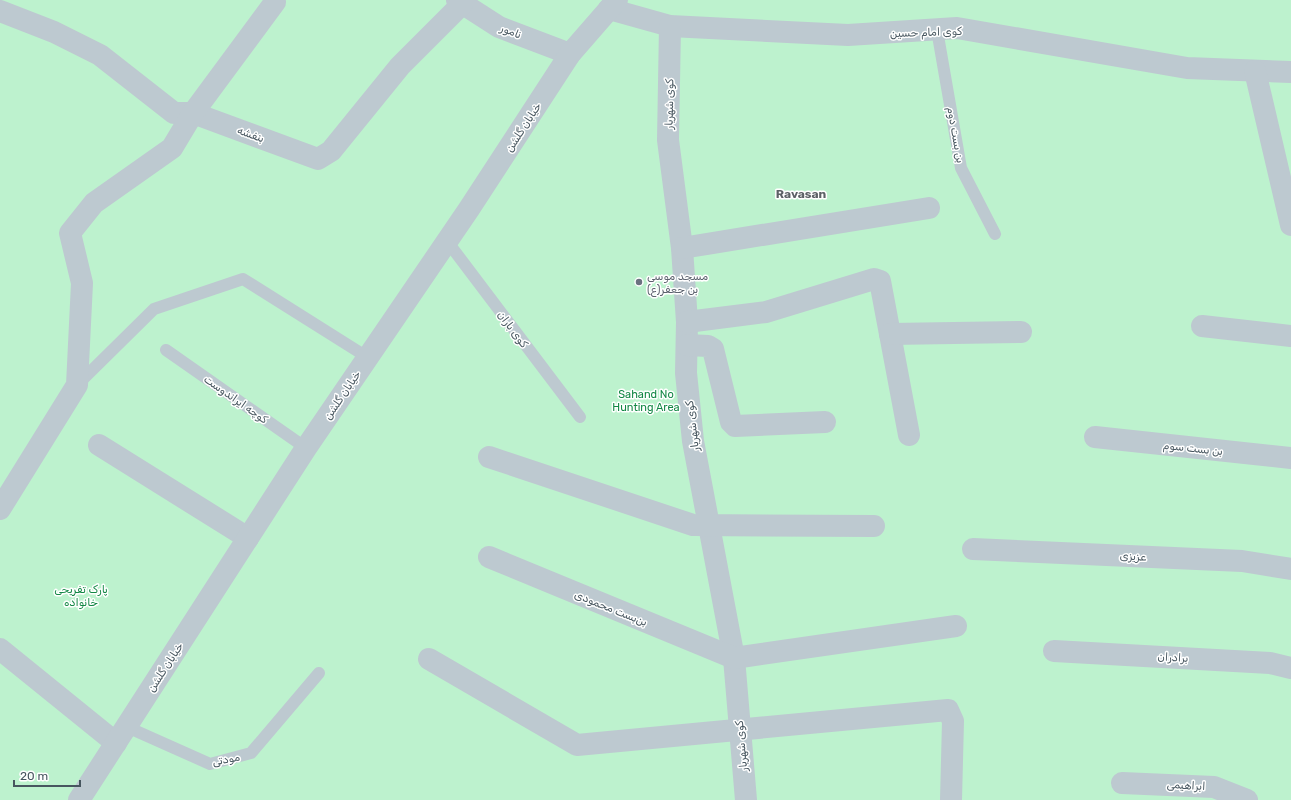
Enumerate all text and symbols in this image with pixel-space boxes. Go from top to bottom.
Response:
street label: نامور [497,21,523,42]
street label: کوی امام حسین [890,25,962,41]
street label: کوی شهریار [663,79,677,130]
street label: خیابان گلشن [503,100,544,154]
street label: بن بست دوم [943,106,967,164]
street label: بنفشه [236,124,266,145]
district label: Ravasan [776,187,827,201]
place label: مسجد موسی بن جعفر(ع) [647,270,708,298]
marker: مسجد موسی بن جعفر(ع) [634,277,644,287]
street label: کوی باران [494,308,531,351]
street label: خیابان گلشن [321,368,364,422]
street label: کوچه ایراندوست [201,373,270,427]
park label: Sahand No Hunting Area [612,388,680,414]
street label: کوی شهریار [683,400,703,453]
street label: بن بست سوم [1162,439,1223,459]
street label: عزیزی [1119,549,1147,564]
park label: پارک تفریحی خانواده [54,583,108,610]
street label: بن‌بست محمودی [572,588,649,630]
street label: خیابان گلشن [145,640,186,694]
street label: برادران [1157,650,1189,665]
street label: کوی شهریار [733,720,751,773]
street label: مودتی [211,750,241,770]
scale bar [14,762,80,788]
text: 20 m [20,769,48,783]
street label: ابراهیمی [1166,778,1206,793]

